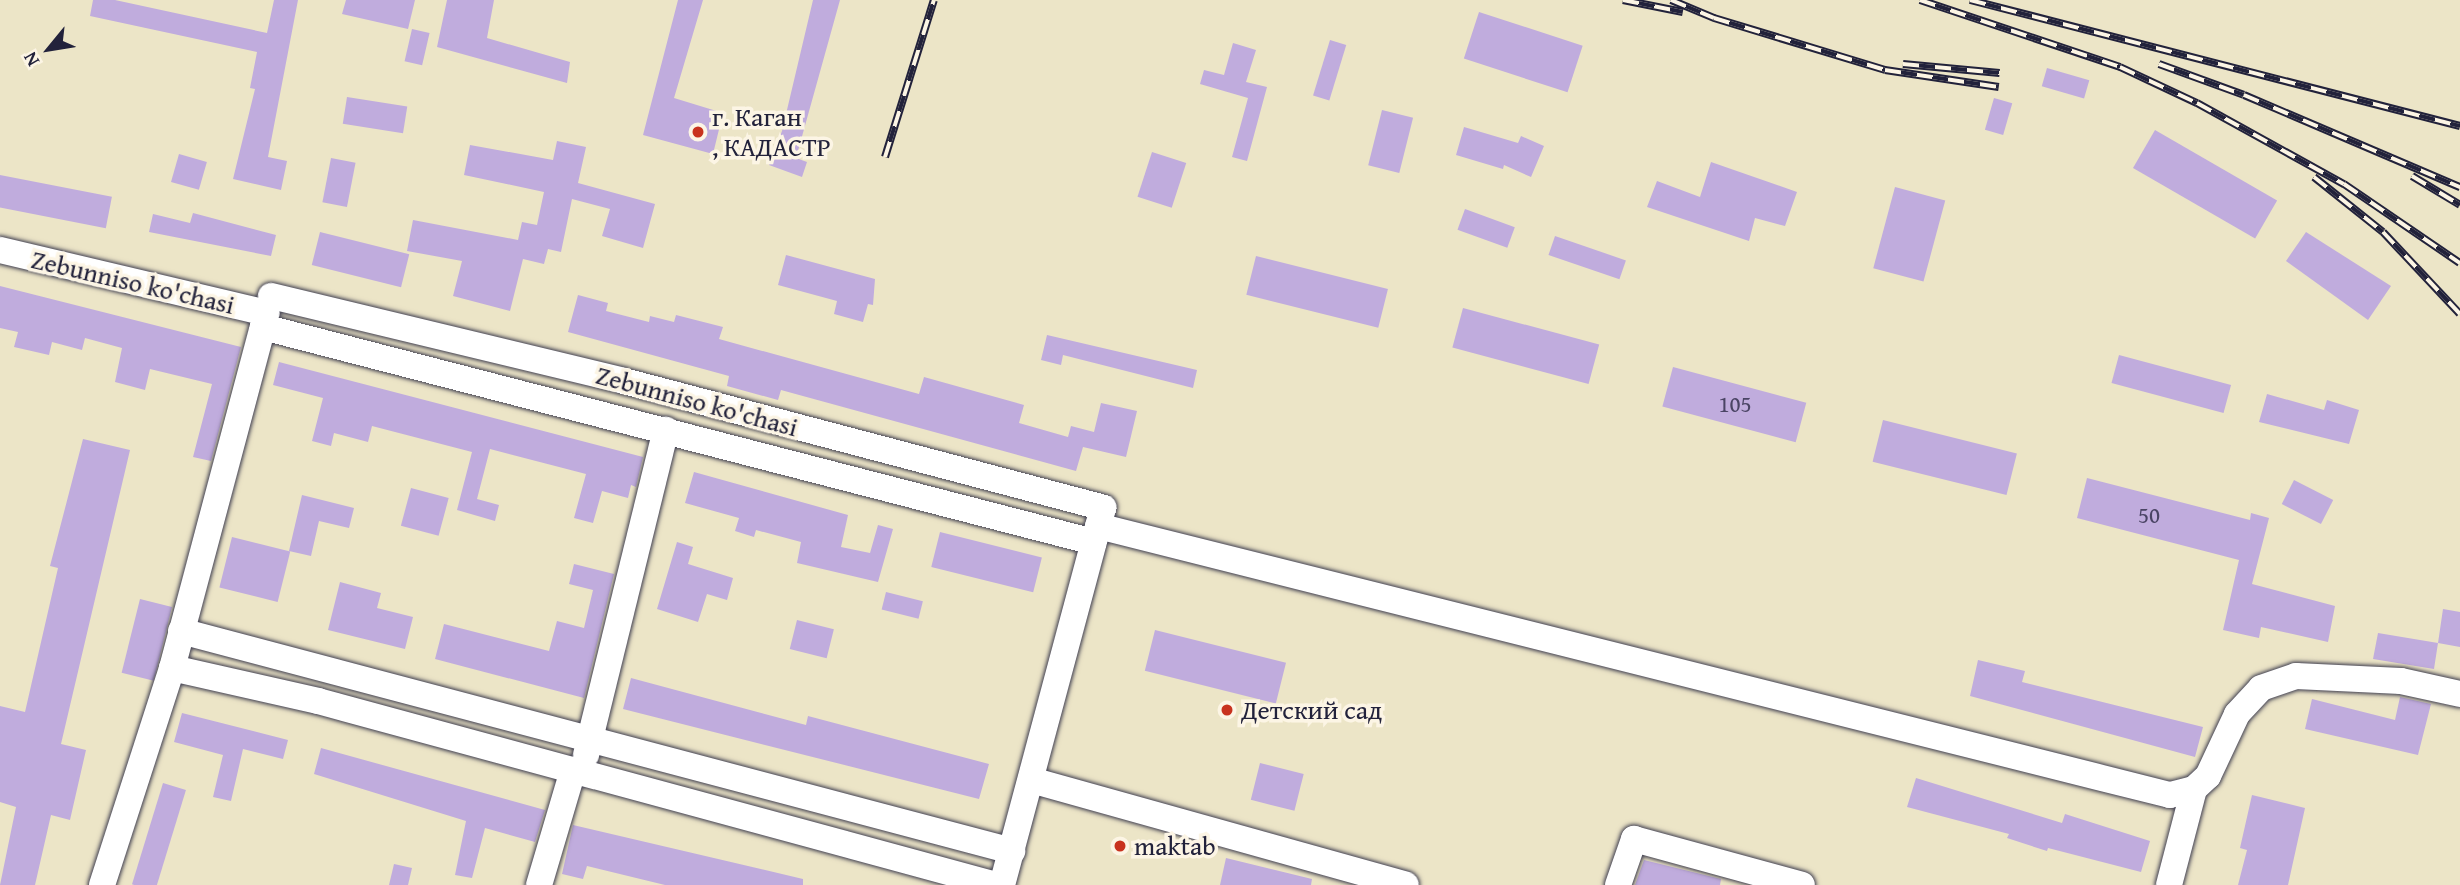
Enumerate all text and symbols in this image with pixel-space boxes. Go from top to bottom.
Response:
north arrow [14,14,84,84]
text: N [16,47,46,72]
place label: г. Каган , КАДАСТР [712,101,831,162]
marker: г. Каган , КАДАСТР [690,124,706,140]
street label: Zebunniso ko'chasi [28,243,238,321]
street label: Zebunniso ko'chasi [593,359,801,443]
house number: 105 [1718,390,1752,418]
house number: 50 [2138,501,2160,529]
place label: Детский сад [1241,694,1382,726]
marker: Детский сад [1219,702,1235,718]
place label: maktab [1134,830,1216,862]
marker: maktab [1112,838,1128,854]

